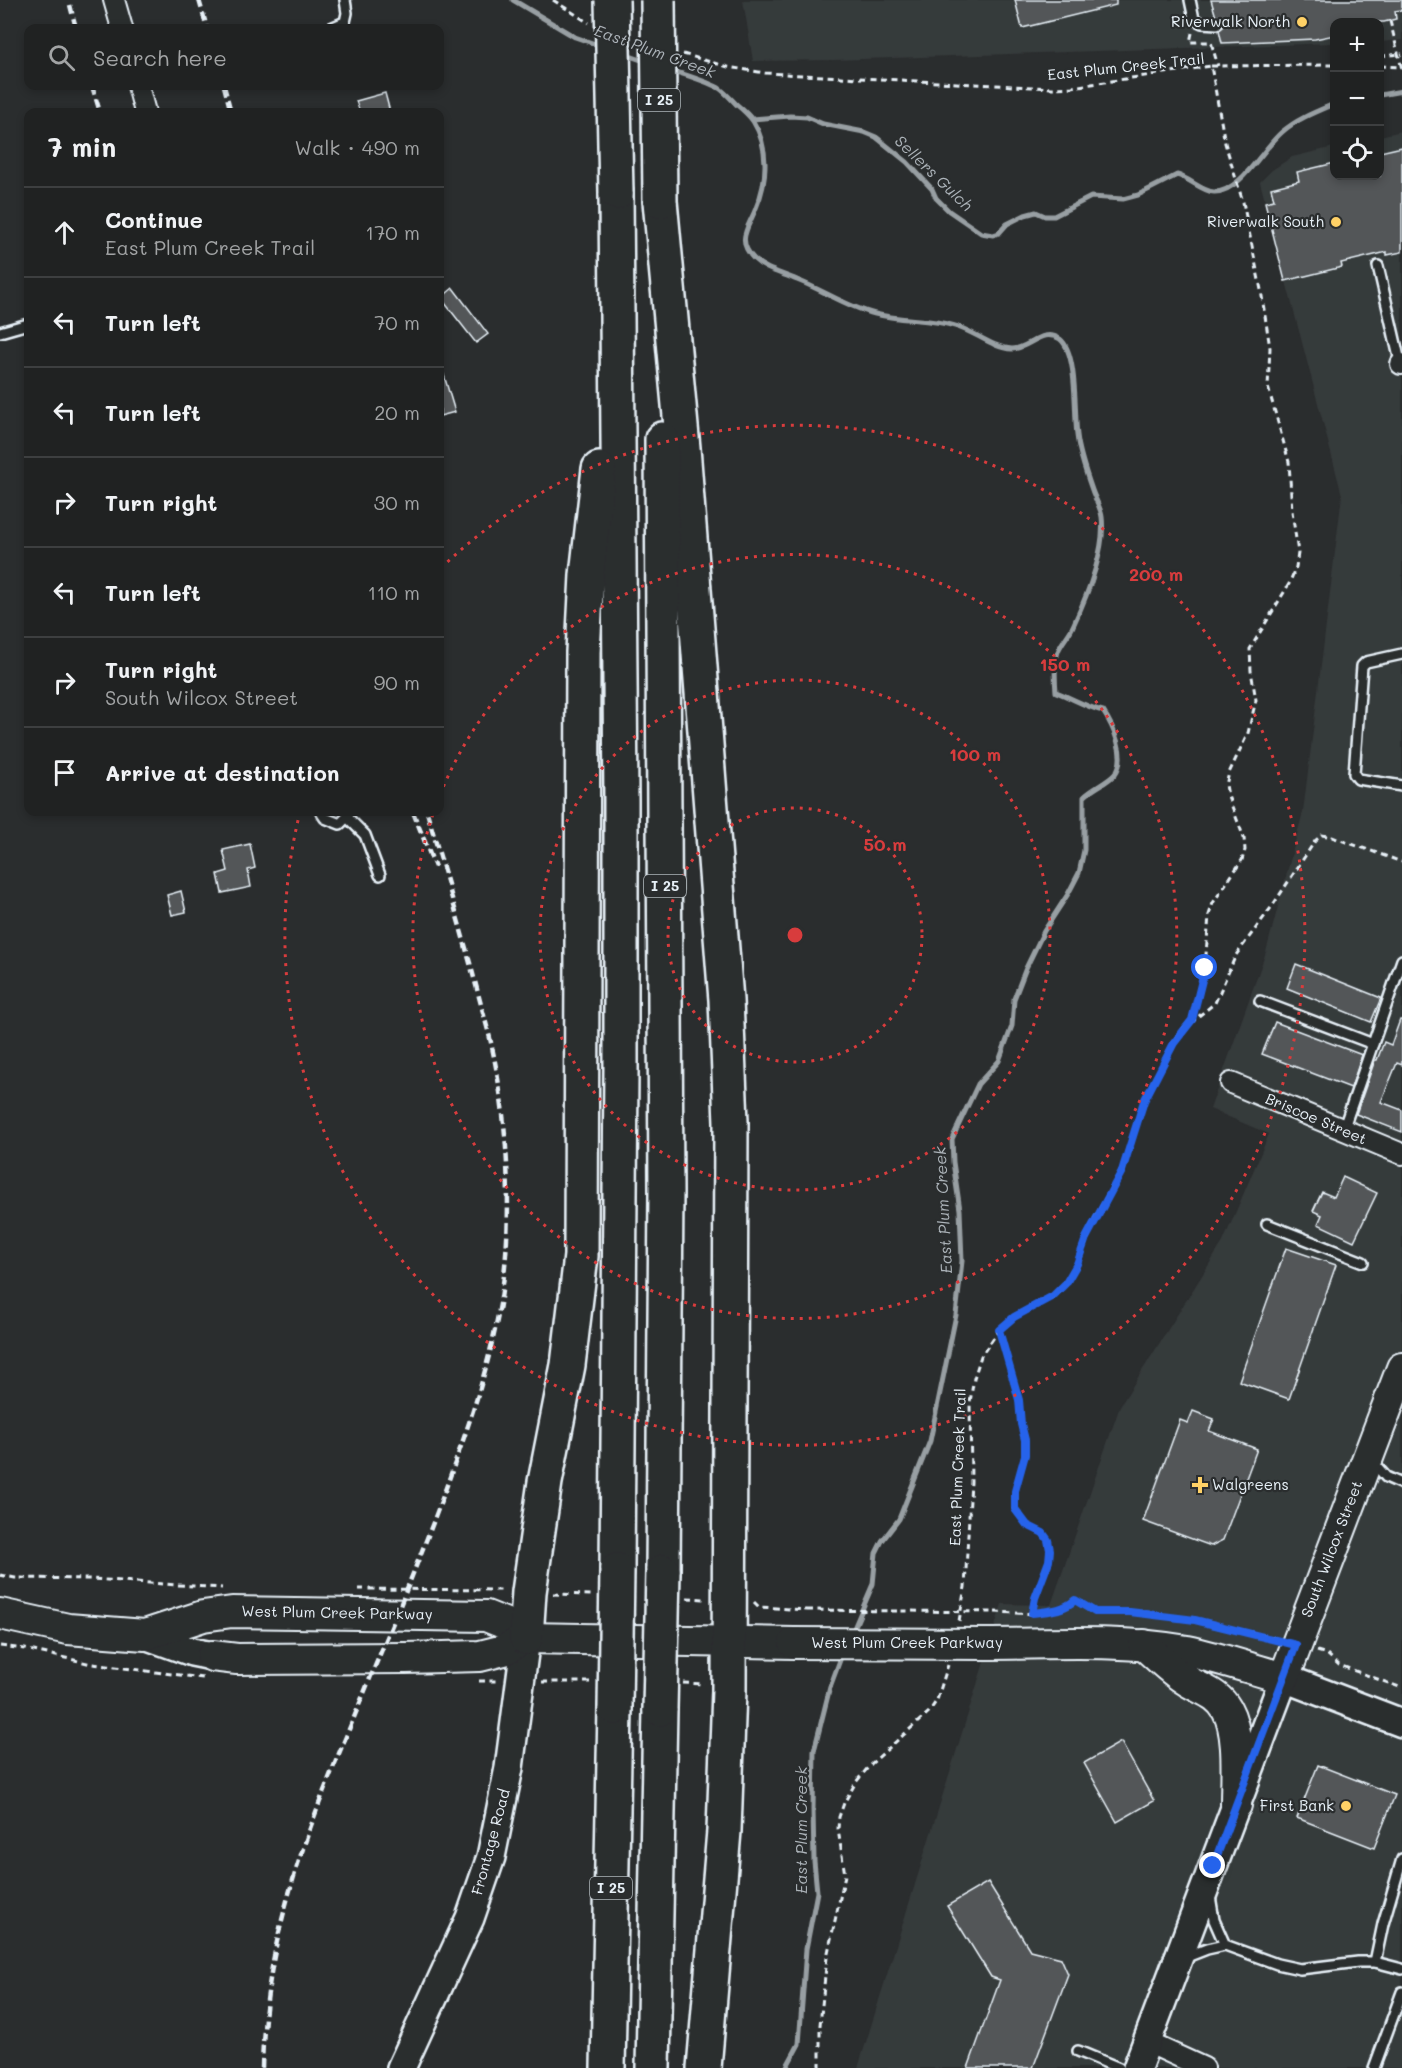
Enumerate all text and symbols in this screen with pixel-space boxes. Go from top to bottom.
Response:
place label: Riverwalk North [1171,11,1290,31]
marker: Riverwalk North [1295,15,1309,29]
map controls [1330,18,1384,180]
button: + [1330,18,1384,72]
water label: East Plum Creek [592,19,719,82]
search box [24,24,444,90]
icon: search [45,41,78,74]
text: Search here [93,43,227,72]
street label: East Plum Creek Trail [1046,48,1205,84]
button: − [1330,72,1384,126]
road number: I 25 [638,89,680,111]
button: locate [1330,126,1384,180]
text: 7 min [48,130,116,164]
water label: Sellers Gulch [891,130,978,215]
text: Walk · 490 m [295,134,420,160]
text: Continue [105,205,203,234]
place label: Riverwalk South [1207,211,1324,231]
marker: Riverwalk South [1329,215,1343,229]
icon: ahead [48,216,81,249]
text: 170 m [365,219,420,245]
text: East Plum Creek Trail [105,234,315,260]
icon: left [48,306,81,339]
text: Turn left [105,308,201,337]
text: 70 m [374,309,420,335]
icon: left [48,396,81,429]
text: Turn left [105,398,201,427]
text: 20 m [374,399,420,425]
icon: right [48,486,81,519]
text: Turn right [105,488,217,517]
text: 30 m [374,489,420,515]
text: 200 m [1129,562,1183,586]
icon: left [48,576,81,609]
text: Turn left [105,578,201,607]
text: 110 m [367,579,420,605]
text: 150 m [1040,652,1090,676]
text: Turn right [105,655,217,684]
icon: right [48,666,81,699]
text: 90 m [374,669,420,695]
text: South Wilcox Street [105,684,298,710]
text: 100 m [949,742,1001,766]
icon: arrive [48,756,81,789]
text: Arrive at destination [105,758,340,787]
text: 50 m [864,832,906,856]
road number: I 25 [644,875,686,897]
centre of rings [785,925,805,945]
route start [1191,954,1217,980]
street label: Briscoe Street [1263,1088,1370,1148]
water label: East Plum Creek [929,1145,956,1274]
street label: East Plum Creek Trail [944,1388,970,1546]
place label: Walgreens [1212,1474,1289,1494]
street label: South Wilcox Street [1296,1477,1366,1620]
marker: Walgreens [1193,1478,1207,1492]
street label: West Plum Creek Parkway [241,1600,433,1624]
street label: West Plum Creek Parkway [811,1632,1003,1652]
water label: East Plum Creek [790,1766,811,1894]
street label: Frontage Road [466,1786,514,1897]
place label: First Bank [1260,1795,1334,1815]
marker: First Bank [1339,1799,1353,1813]
route end [1199,1852,1225,1878]
road number: I 25 [590,1877,632,1899]

